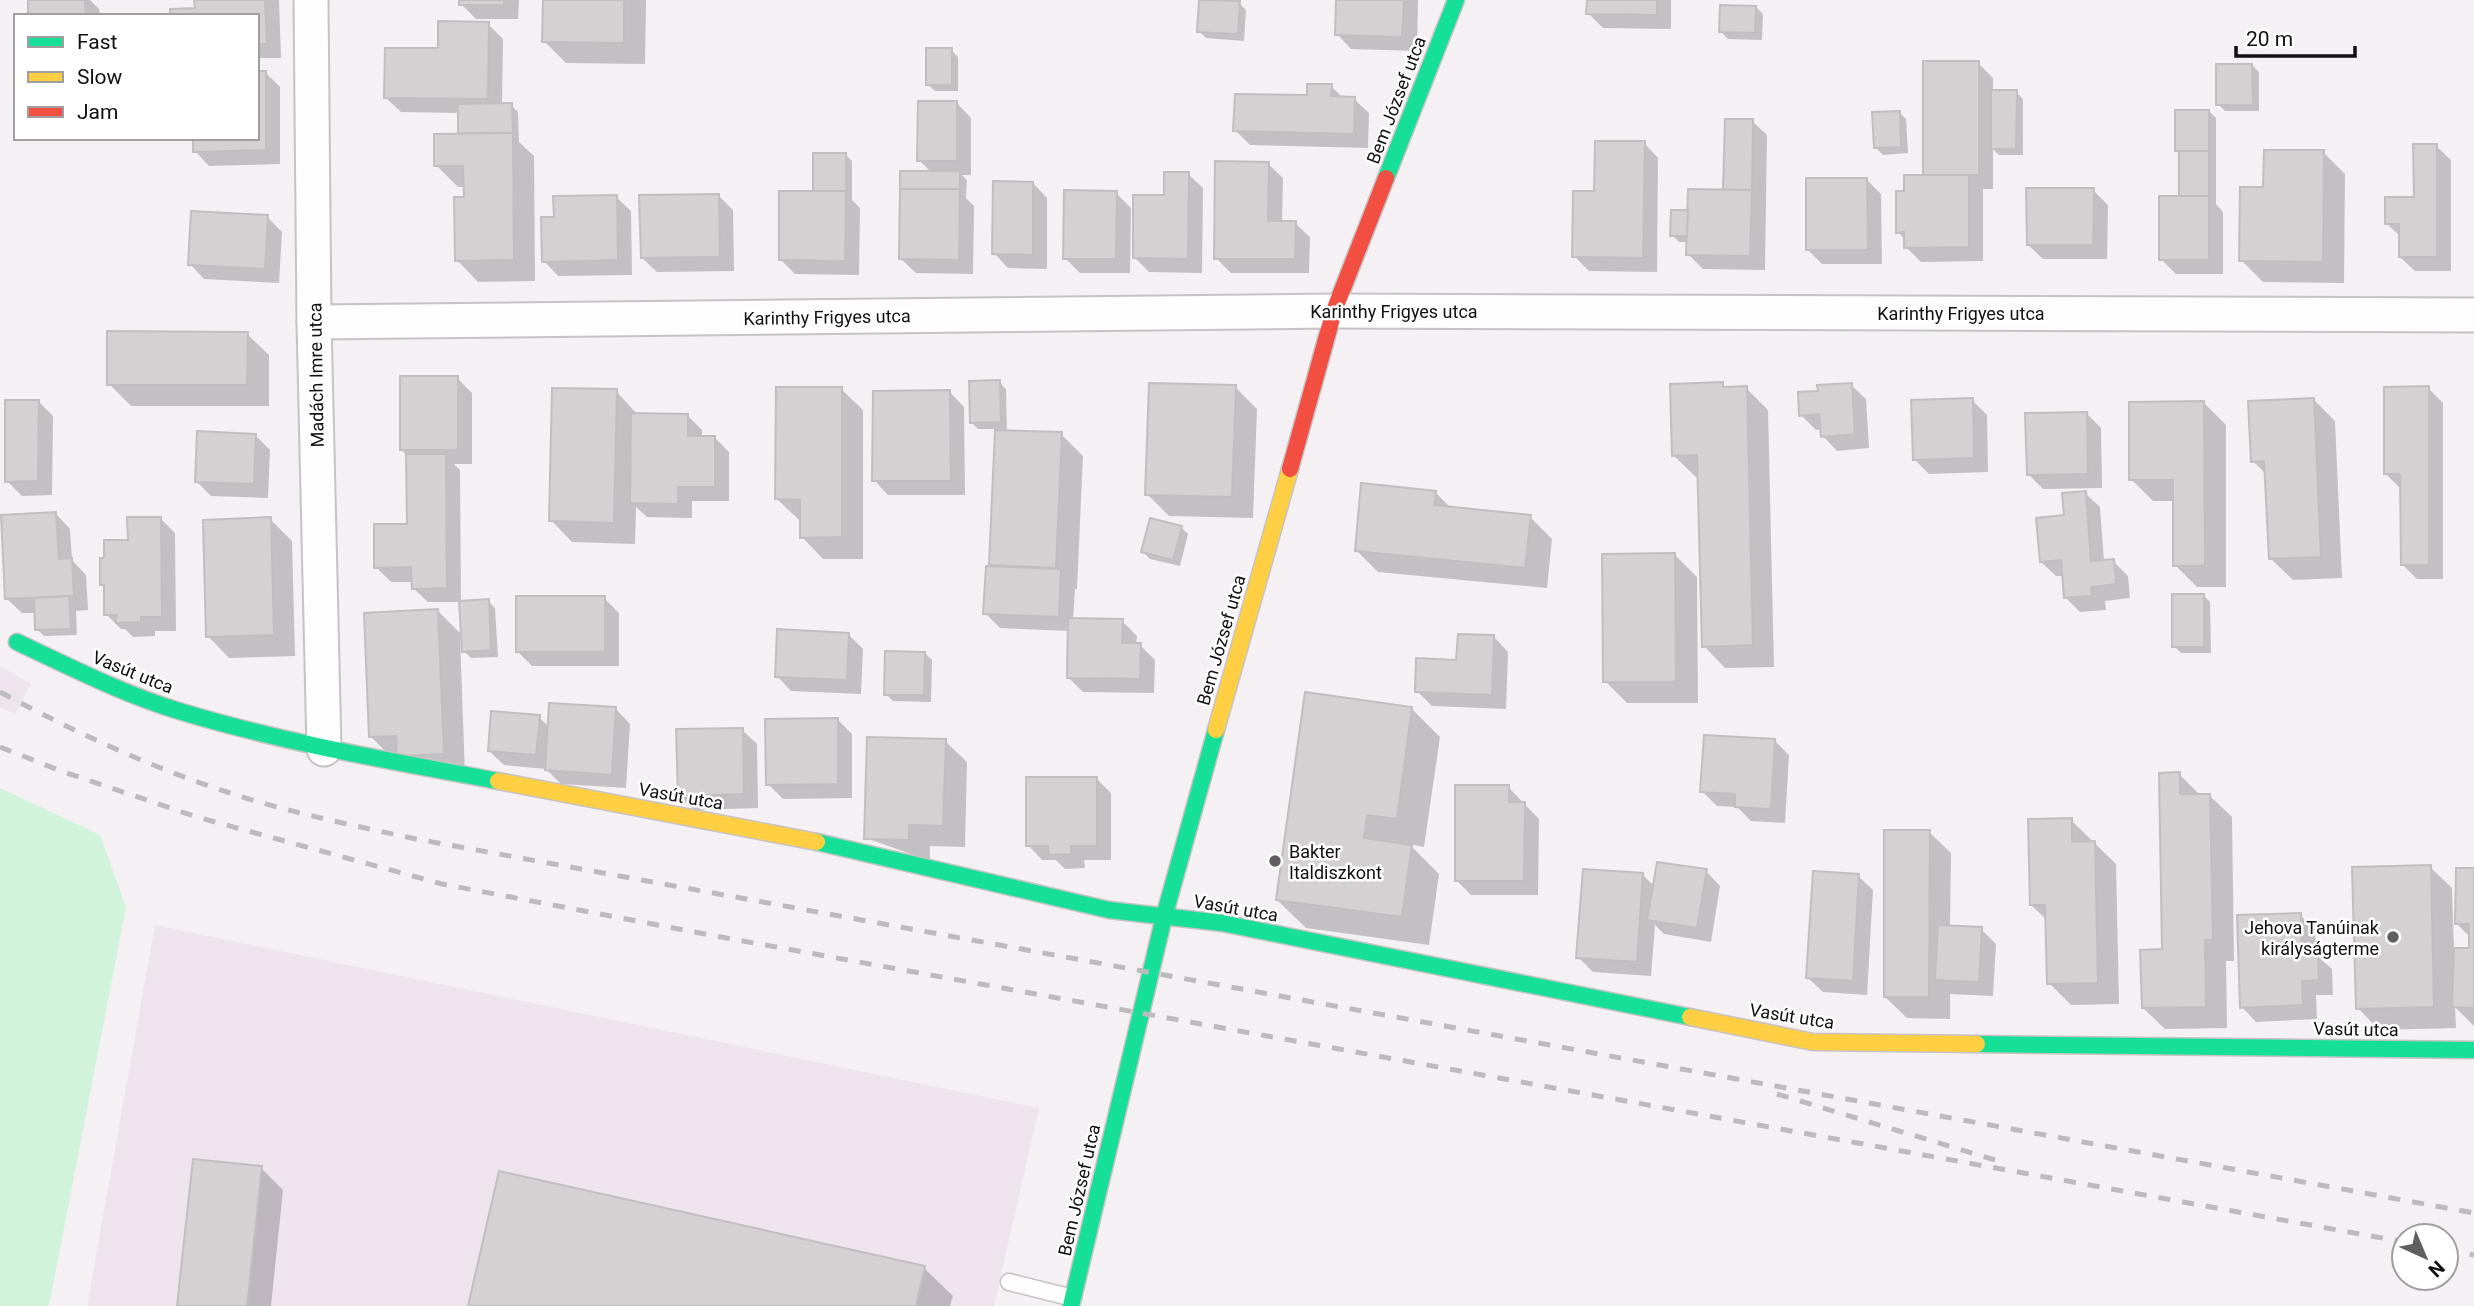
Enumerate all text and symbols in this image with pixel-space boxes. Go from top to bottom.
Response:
legend [14,14,259,140]
scale bar [2236,14,2355,58]
text: 20 m [2246,27,2293,51]
text: Fast [77,30,118,54]
street label: Bem József utca [1362,33,1430,167]
text: Slow [77,65,123,89]
text: Jam [77,100,118,124]
street label: Karinthy Frigyes utca [1310,301,1478,322]
street label: Madách Imre utca [304,302,328,448]
street label: Karinthy Frigyes utca [1877,303,2045,324]
street label: Karinthy Frigyes utca [743,305,911,329]
street label: Bem József utca [1192,572,1250,708]
street label: Vasút utca [89,646,177,698]
street label: Vasút utca [637,778,725,814]
place label: Bakter Italdiszkont [1289,841,1382,883]
marker: Bakter Italdiszkont [1267,853,1283,869]
street label: Vasút utca [1192,890,1280,926]
place label: Jehova Tanúinak királyságterme [2244,917,2380,959]
marker: Jehova Tanúinak királyságterme [2385,929,2401,945]
street label: Vasút utca [1748,999,1836,1033]
street label: Vasút utca [2313,1018,2399,1040]
street label: Bem József utca [1054,1122,1104,1258]
north arrow [2390,1222,2460,1292]
text: N [2424,1256,2449,1282]

